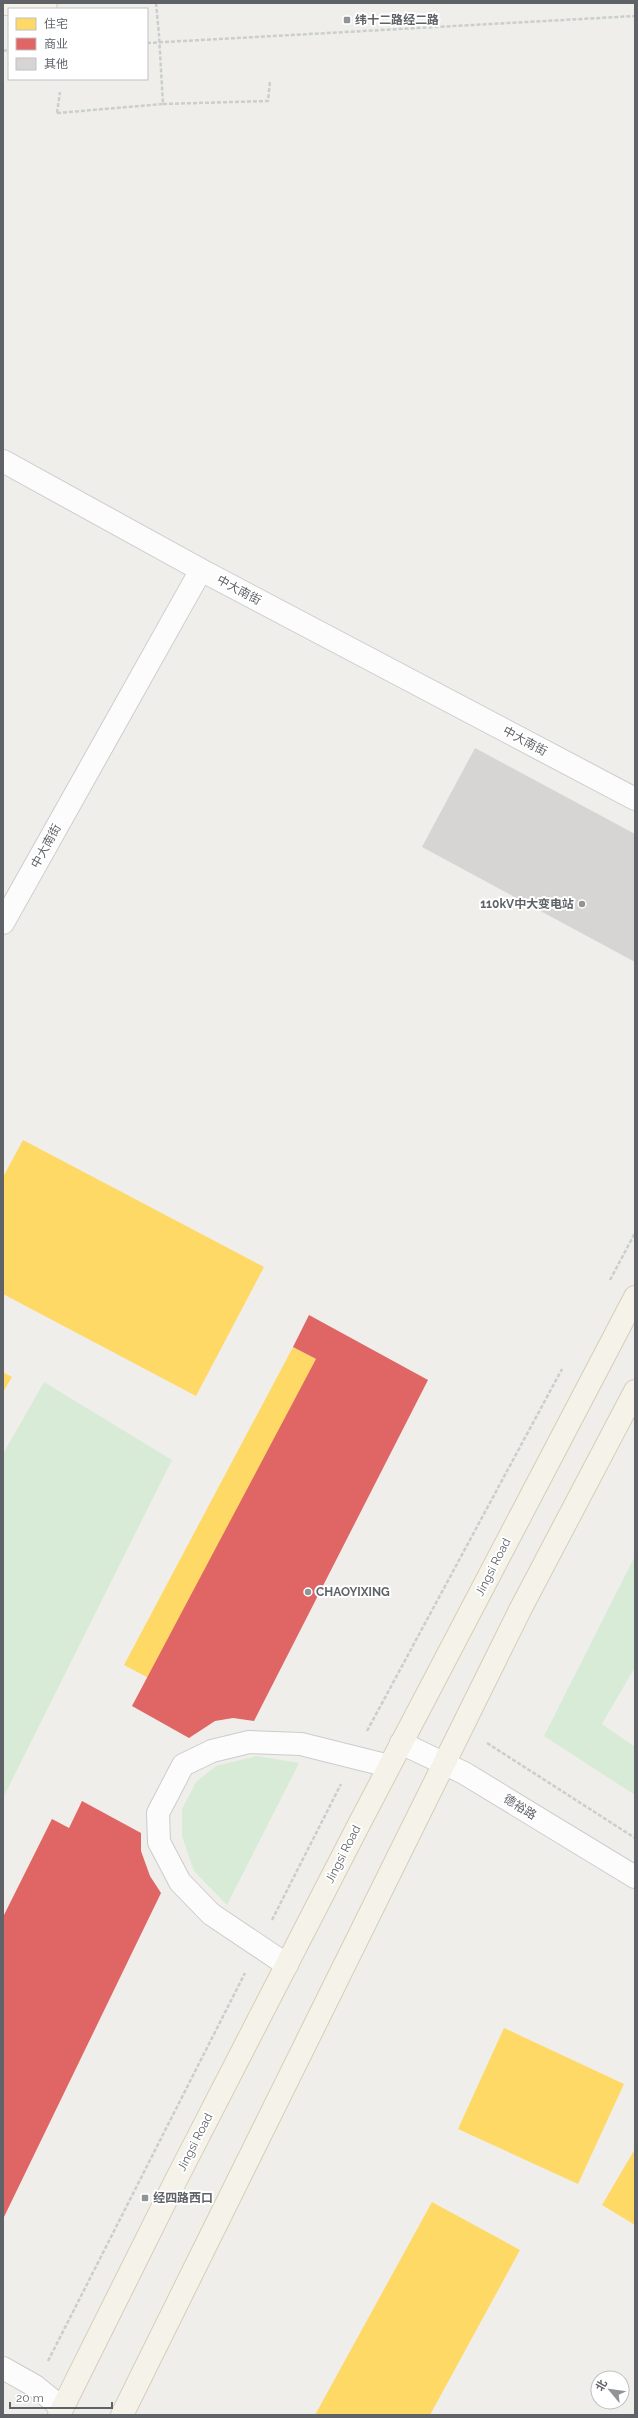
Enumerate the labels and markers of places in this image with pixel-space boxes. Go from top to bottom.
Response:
place label: 纬十二路经二路 [355,13,439,27]
marker: 纬十二路经二路 [342,15,352,25]
place label: 110kV中大变电站 [480,897,574,911]
marker: 110kV中大变电站 [577,899,587,909]
place label: CHAOYIXING [316,1585,390,1599]
marker: CHAOYIXING [303,1587,313,1597]
place label: 经四路西口 [153,2191,213,2205]
marker: 经四路西口 [140,2193,150,2203]

